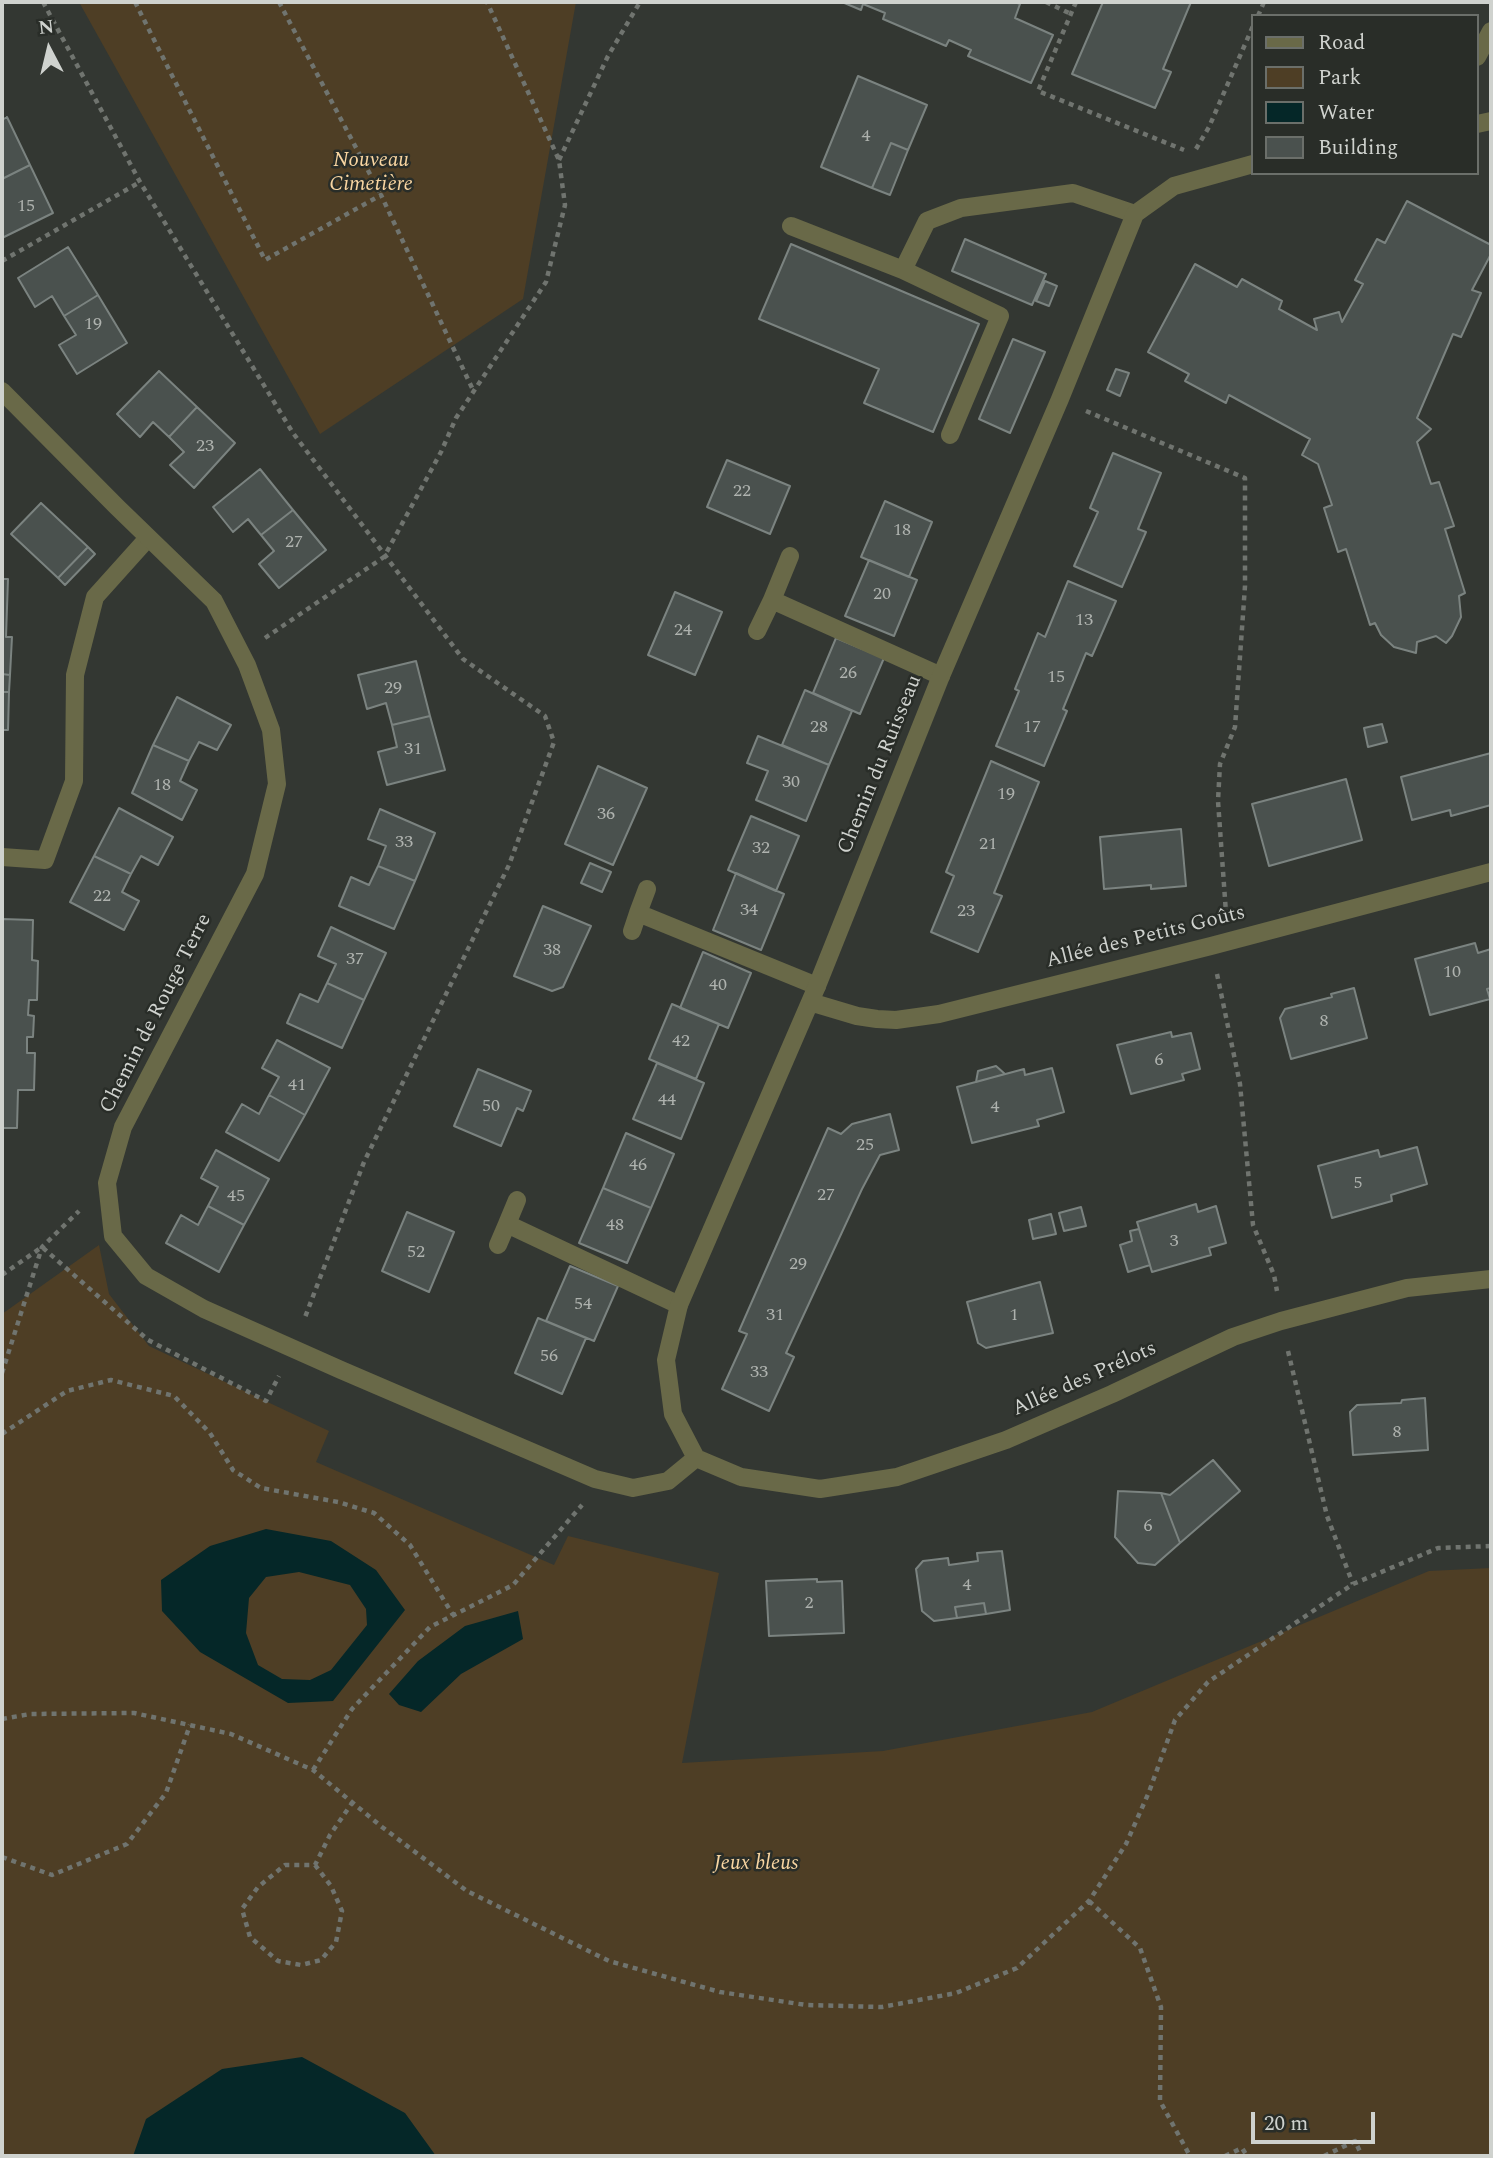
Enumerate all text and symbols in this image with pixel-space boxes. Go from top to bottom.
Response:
text: N [37,12,56,43]
north arrow [14,14,84,84]
legend [1252,14,1479,175]
text: Road [1318,27,1365,59]
text: Park [1318,62,1361,94]
text: Water [1318,97,1374,129]
house number: 4 [862,126,870,148]
text: Building [1318,132,1398,164]
park label: Nouveau Cimetière [329,149,413,199]
house number: 15 [17,196,35,218]
house number: 19 [84,314,102,336]
house number: 23 [196,436,214,458]
house number: 22 [733,481,751,503]
house number: 18 [893,520,911,542]
house number: 27 [285,532,303,554]
house number: 20 [873,584,891,606]
house number: 13 [1075,610,1093,632]
house number: 24 [674,620,692,642]
house number: 26 [839,663,857,685]
house number: 15 [1047,667,1065,689]
street label: Chemin du Ruisseau [834,672,928,858]
house number: 29 [384,678,402,700]
house number: 28 [810,717,828,739]
house number: 17 [1023,717,1041,739]
house number: 31 [404,739,422,761]
house number: 30 [782,772,800,794]
house number: 18 [153,775,171,797]
house number: 19 [997,784,1015,806]
house number: 36 [597,804,615,826]
house number: 33 [395,832,413,854]
house number: 21 [979,834,997,856]
house number: 32 [752,838,770,860]
house number: 22 [93,886,111,908]
house number: 34 [740,900,758,922]
house number: 23 [957,901,975,923]
street label: Allée des Petits Goûts [1044,901,1248,975]
street label: Chemin de Rouge Terre [96,910,218,1118]
house number: 38 [543,940,561,962]
house number: 37 [346,949,364,971]
house number: 10 [1443,962,1461,984]
house number: 40 [709,975,727,997]
house number: 8 [1320,1011,1328,1033]
house number: 42 [672,1031,690,1053]
house number: 6 [1155,1050,1163,1072]
house number: 41 [288,1075,306,1097]
house number: 44 [658,1090,676,1112]
house number: 50 [482,1096,500,1118]
house number: 4 [991,1097,999,1119]
house number: 25 [856,1135,874,1157]
house number: 46 [629,1155,647,1177]
house number: 5 [1354,1173,1362,1195]
house number: 27 [817,1185,835,1207]
house number: 45 [227,1186,245,1208]
house number: 48 [606,1215,624,1237]
house number: 3 [1170,1231,1178,1253]
house number: 52 [407,1242,425,1264]
house number: 29 [789,1254,807,1276]
house number: 54 [574,1294,592,1316]
house number: 31 [766,1305,784,1327]
house number: 1 [1010,1305,1018,1327]
street label: Allée des Prélots [1009,1337,1161,1423]
house number: 56 [540,1346,558,1368]
house number: 33 [750,1362,768,1384]
house number: 8 [1393,1422,1401,1444]
house number: 6 [1144,1516,1152,1538]
house number: 4 [963,1575,971,1597]
house number: 2 [805,1593,813,1615]
park label: Jeux bleus [714,1852,798,1878]
scale bar [1255,2098,1379,2142]
text: 20 m [1264,2108,1308,2140]

